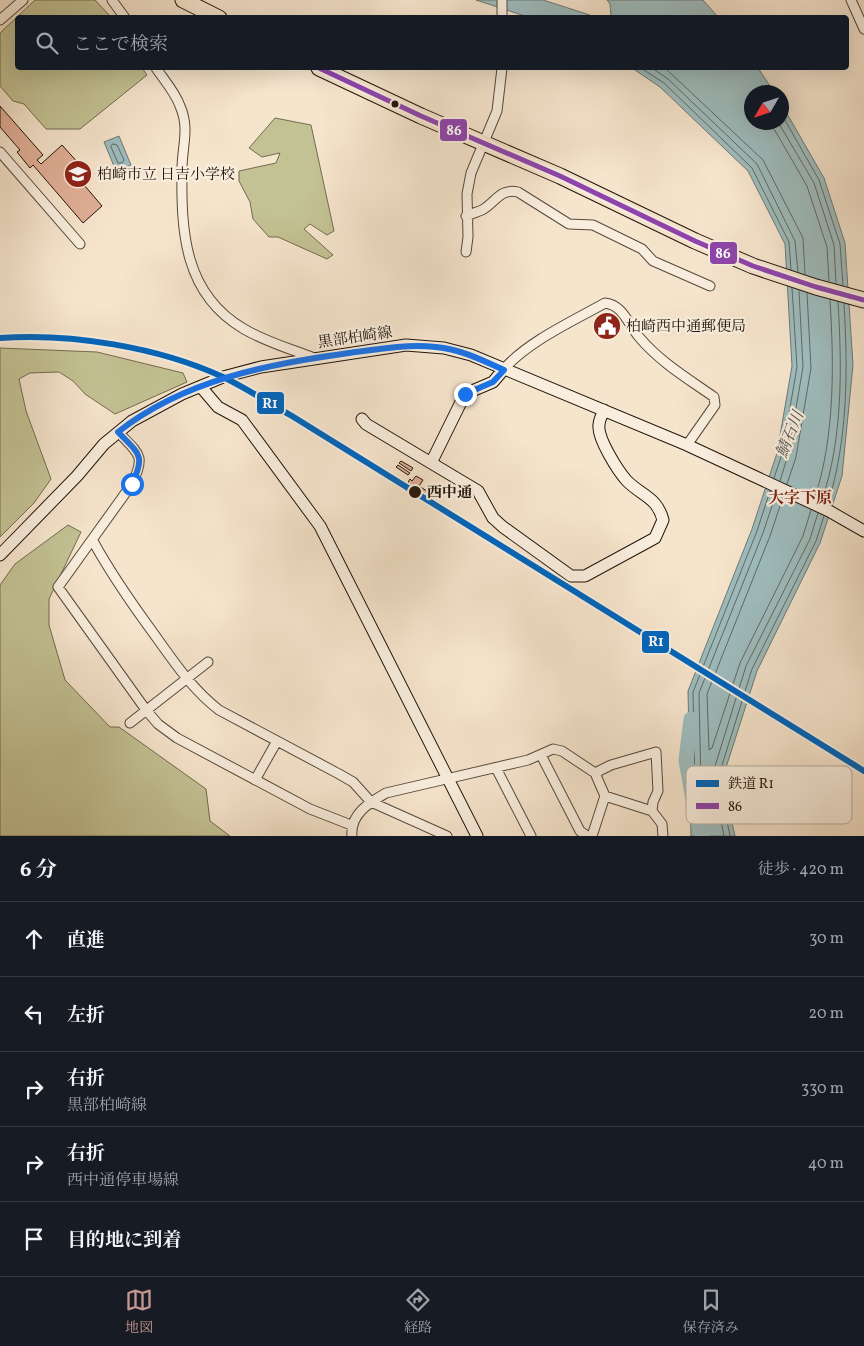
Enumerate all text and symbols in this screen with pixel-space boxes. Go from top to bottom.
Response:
search box [15,15,849,70]
icon: search [33,29,61,57]
text: ここで検索 [73,32,168,58]
north arrow [744,85,789,130]
unlabelled marker [390,99,400,109]
line badge: 86 [439,118,468,142]
text: 86 [446,122,462,141]
school or university icon: 柏崎市立 日吉小学校 [63,159,93,189]
place label: 柏崎市立 日吉小学校 [97,165,235,186]
line badge: 86 [709,241,738,265]
text: 86 [715,245,731,264]
public building icon: 柏崎西中通郵便局 [592,311,622,341]
place label: 柏崎西中通郵便局 [626,317,746,338]
street label: 黒部柏崎線 [317,323,394,354]
route end [454,383,477,406]
line badge: R1 [256,391,285,415]
text: R1 [262,395,278,414]
water label: 鯖石川 [772,407,811,461]
route start [121,473,144,496]
place label: 西中通 [427,483,472,504]
marker: 西中通 [407,484,423,500]
district label: 大字下原 [768,488,832,510]
line badge: R1 [641,630,670,654]
text: R1 [648,633,664,652]
legend [686,766,852,824]
text: 鉄道 R1 [728,775,774,794]
text: 86 [728,798,742,817]
text: 6 分 [20,856,57,885]
text: 徒歩 · 420 m [758,859,844,881]
icon: ahead [20,925,48,953]
text: 直進 [67,928,105,954]
text: 30 m [809,928,844,950]
icon: left [20,1000,48,1028]
text: 左折 [67,1003,105,1029]
text: 20 m [809,1003,844,1025]
text: 右折 [67,1066,105,1092]
icon: right [20,1075,48,1103]
text: 330 m [801,1078,844,1100]
text: 黒部柏崎線 [67,1095,147,1117]
text: 右折 [67,1141,105,1167]
icon: right [20,1150,48,1178]
text: 40 m [808,1153,844,1175]
text: 西中通停車場線 [67,1170,179,1192]
icon: arrive [20,1225,48,1253]
text: 目的地に到着 [67,1228,181,1254]
tab: 地図 [125,1286,153,1338]
tab: 経路 [404,1286,432,1338]
tab: 保存済み [683,1286,739,1338]

